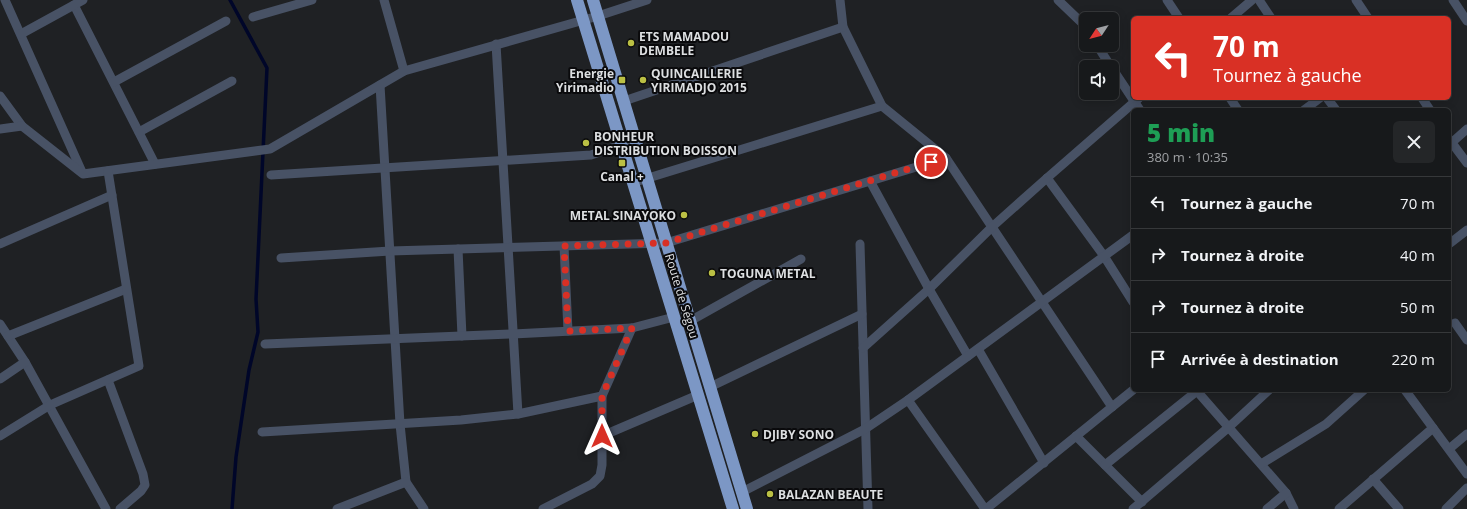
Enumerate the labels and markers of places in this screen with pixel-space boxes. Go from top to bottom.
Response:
place label: ETS MAMADOU DEMBELE [639,28,729,59]
marker: ETS MAMADOU DEMBELE [626,38,636,48]
place label: Energie Yirimadio [556,65,614,96]
place label: QUINCAILLERIE YIRIMADJO 2015 [651,65,747,96]
marker: Energie Yirimadio [617,75,627,85]
marker: QUINCAILLERIE YIRIMADJO 2015 [638,75,648,85]
place label: BONHEUR DISTRIBUTION BOISSON [594,128,737,159]
marker: BONHEUR DISTRIBUTION BOISSON [581,138,591,148]
pin [914,145,948,179]
marker: Canal + [617,158,627,168]
place label: Canal + [600,168,644,185]
place label: METAL SINAYOKO [570,207,676,224]
marker: METAL SINAYOKO [679,210,689,220]
place label: TOGUNA METAL [720,265,816,282]
marker: TOGUNA METAL [707,268,717,278]
place label: DJIBY SONO [763,426,834,443]
marker: DJIBY SONO [750,429,760,439]
place label: BALAZAN BEAUTE [778,486,884,503]
marker: BALAZAN BEAUTE [765,489,775,499]

